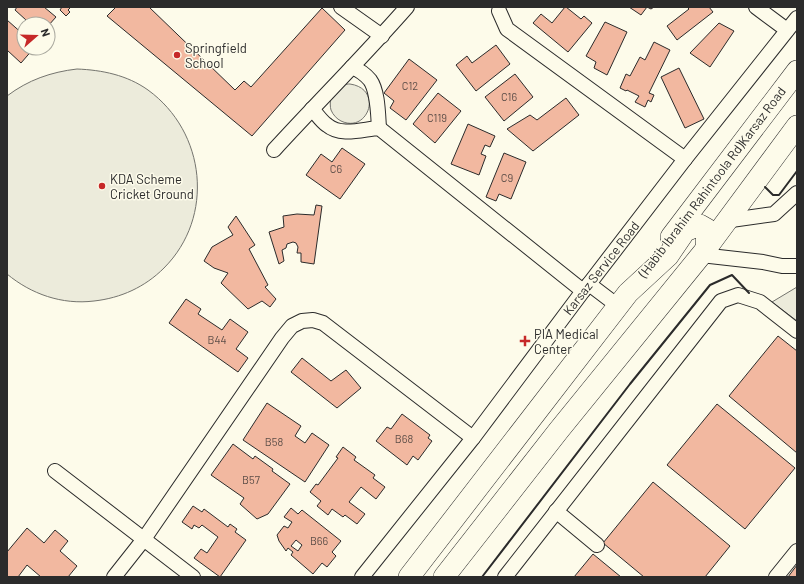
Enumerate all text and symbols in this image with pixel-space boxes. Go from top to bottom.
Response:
north arrow [16,16,56,56]
text: N [39,27,53,38]
place label: Springfield School [185,40,247,71]
marker: Springfield School [172,50,182,60]
house number: C12 [402,79,418,92]
street label: (Habib Ibrahim Rahintoola Rd)Karsaz Road [634,83,789,281]
house number: C16 [501,90,517,103]
house number: C119 [427,111,447,124]
house number: C6 [330,162,343,175]
place label: KDA Scheme Cricket Ground [110,171,194,202]
house number: C9 [501,171,513,184]
marker: KDA Scheme Cricket Ground [97,181,107,191]
street label: Karsaz Service Road [559,218,643,318]
place label: PIA Medical Center [534,326,599,357]
house number: B44 [207,333,227,346]
marker: PIA Medical Center [519,335,531,347]
house number: B68 [395,432,413,445]
house number: B58 [265,435,283,448]
house number: B57 [242,473,260,486]
house number: B66 [310,534,328,547]

